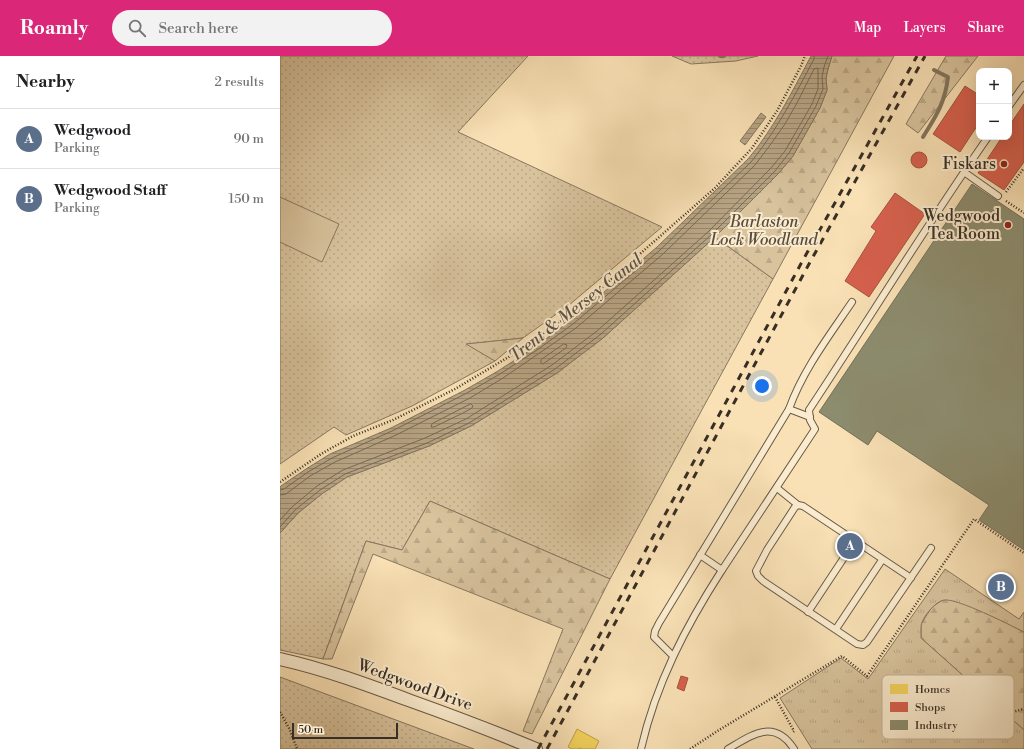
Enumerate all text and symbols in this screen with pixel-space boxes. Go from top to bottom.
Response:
search box [112,10,392,46]
text: Roamly [20,16,88,40]
icon: search [126,17,148,39]
text: Search here [158,19,238,38]
text: Map [854,19,881,37]
text: Layers [903,19,946,37]
text: Share [968,19,1004,37]
map controls [976,68,1012,140]
button: + [976,68,1012,104]
text: Nearby [16,71,75,93]
text: 2 results [215,74,264,90]
button: − [976,104,1012,140]
text: Wedgwood [54,121,131,140]
text: A [24,131,34,147]
text: 90 m [233,131,264,147]
text: Parking [54,140,100,156]
place label: Fiskars [942,154,996,174]
marker: Fiskars [999,159,1009,169]
text: Wedgwood Staff [54,181,166,200]
text: B [24,191,34,207]
text: 150 m [229,191,264,207]
text: Parking [54,200,100,216]
place label: Wedgwood Tea Room [922,206,1000,244]
park label: Barlaston Lock Woodland [709,212,819,250]
marker: Wedgwood Tea Room [1003,220,1013,230]
water label: Trent & Mersey Canal [505,249,648,367]
your location [752,376,772,396]
pin: A [837,531,863,561]
pin: B [988,572,1014,602]
street label: Wedgwood Drive [354,655,475,715]
legend [882,675,1014,739]
text: Homes [915,683,950,697]
text: Shops [915,701,945,715]
text: Industry [915,719,958,733]
scale bar [292,721,398,740]
text: 50 m [298,723,323,737]

